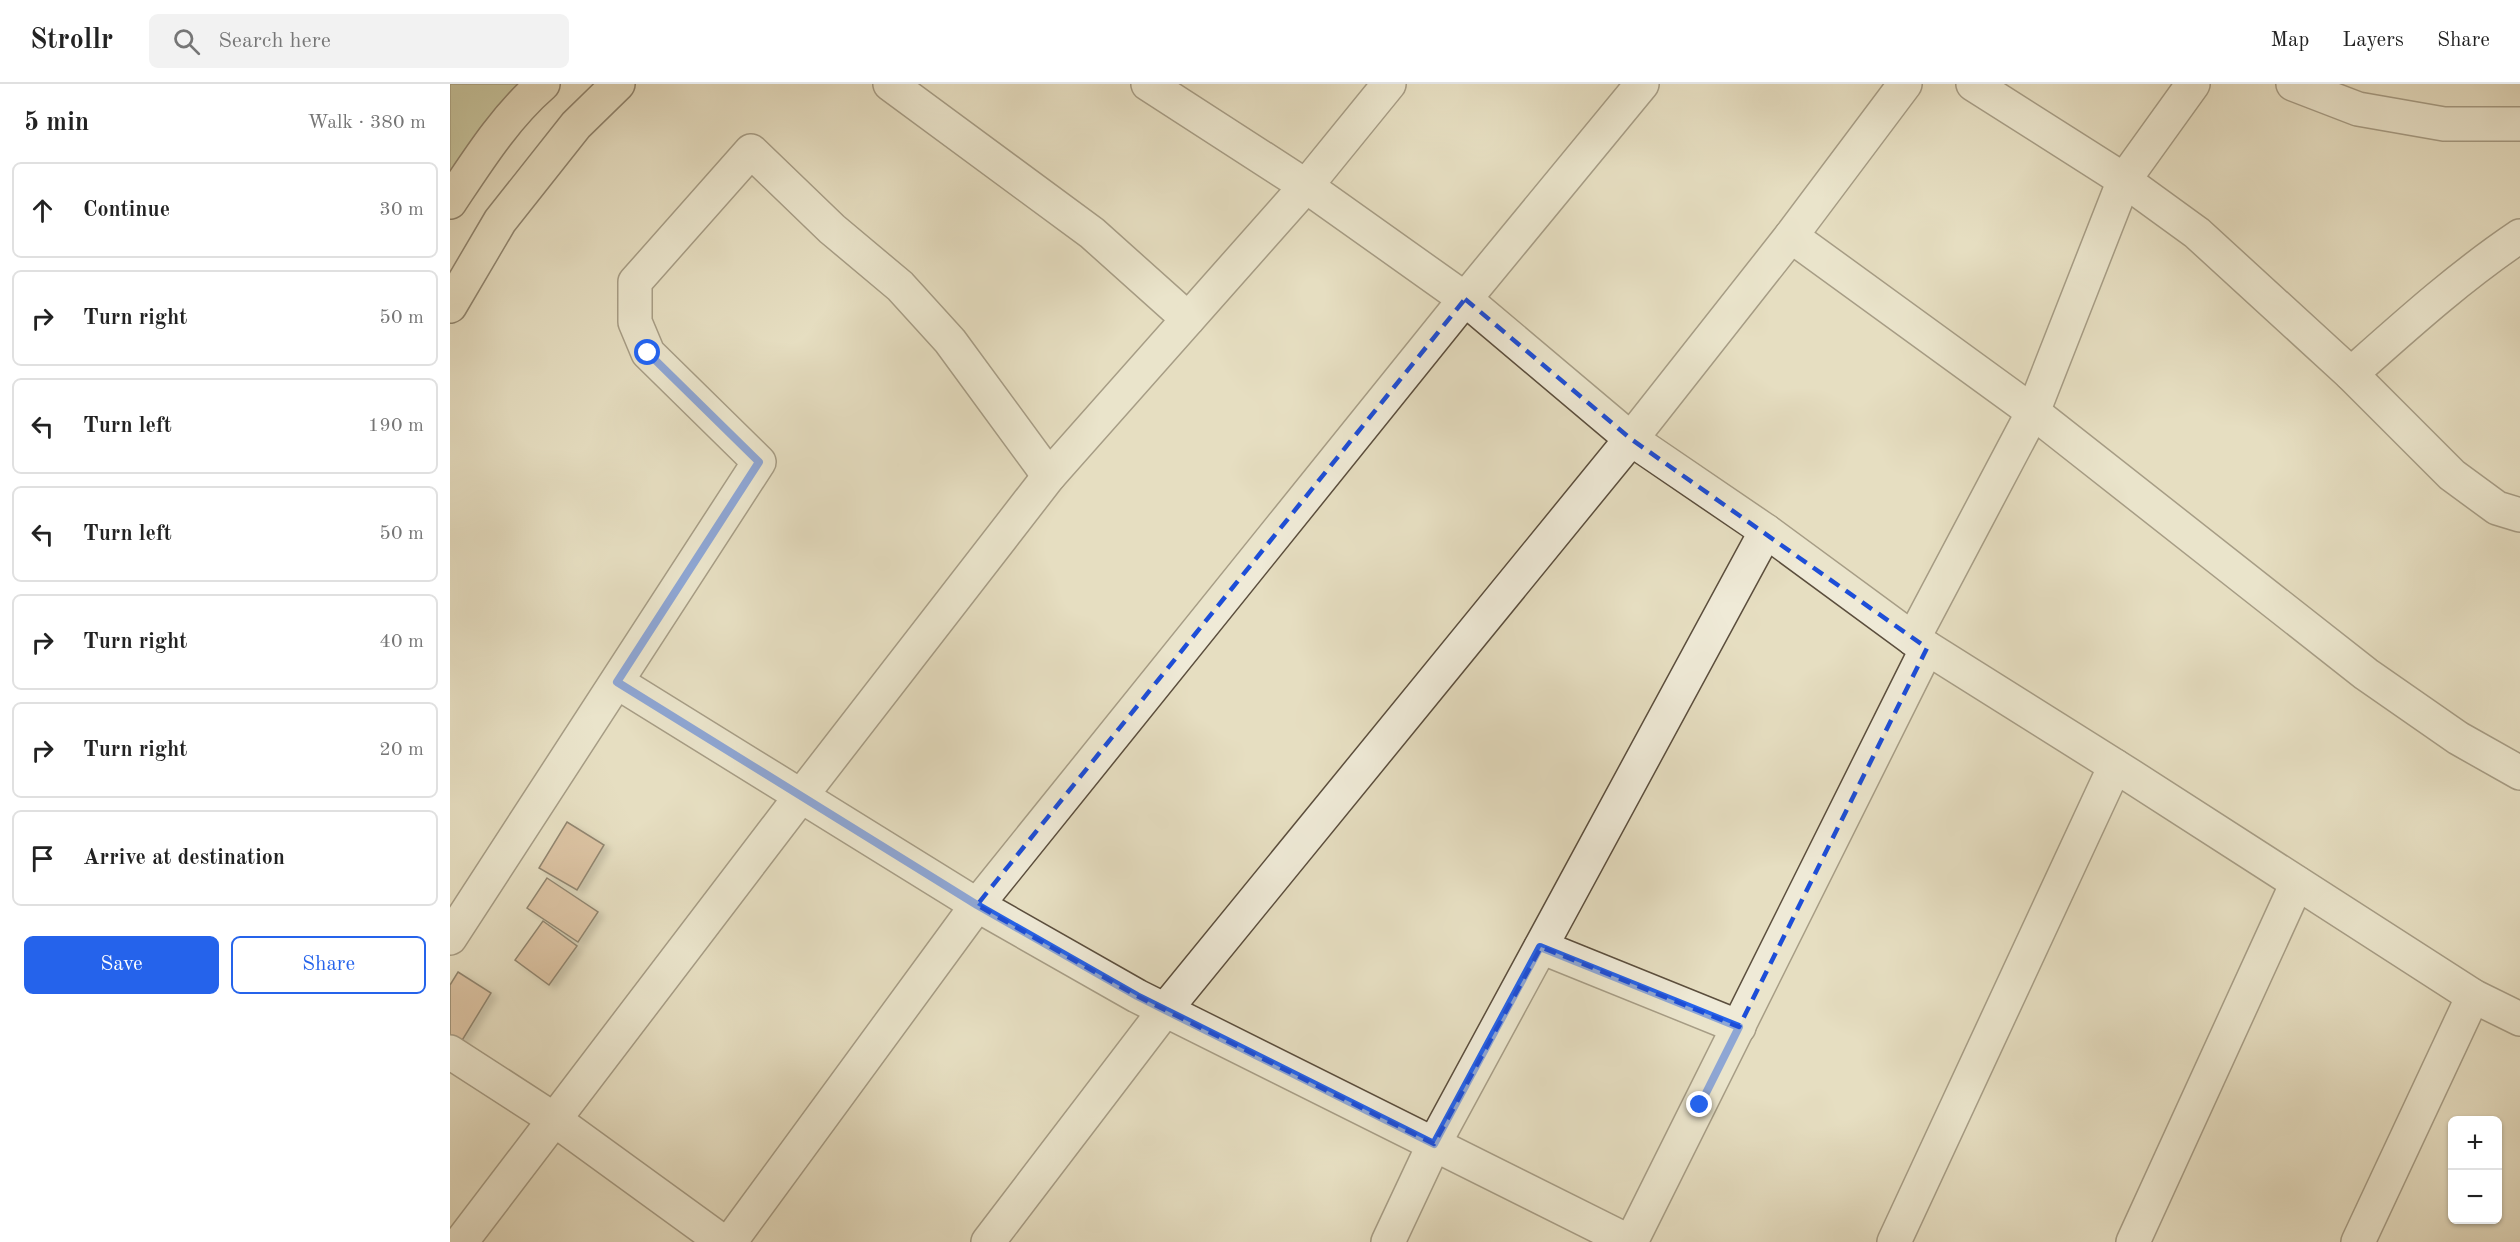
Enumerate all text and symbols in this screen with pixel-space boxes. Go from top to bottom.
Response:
search box [149,14,569,68]
icon: search [170,25,203,58]
text: Strollr [30,27,113,55]
text: Search here [218,30,331,52]
text: Map [2270,30,2309,51]
text: Layers [2342,30,2404,51]
text: Share [2437,30,2490,51]
text: 5 min [24,110,89,136]
text: Walk · 380 m [307,113,426,133]
icon: ahead [26,194,59,227]
text: Continue [83,199,170,221]
text: 30 m [379,200,424,220]
icon: right [26,302,59,335]
text: Turn right [83,307,187,329]
text: 50 m [379,308,424,328]
route start [634,339,660,365]
icon: left [26,410,59,443]
text: Turn left [83,415,172,437]
text: 190 m [368,416,424,436]
icon: left [26,518,59,551]
text: Turn left [83,523,172,545]
text: 50 m [379,524,424,544]
icon: right [26,626,59,659]
text: Turn right [83,631,187,653]
text: 40 m [379,632,424,652]
icon: right [26,734,59,767]
text: Turn right [83,739,187,761]
text: 20 m [379,740,424,760]
icon: arrive [26,842,59,875]
text: Arrive at destination [83,847,285,869]
button: Save [24,936,219,994]
button: Share [231,936,426,994]
route end [1686,1091,1712,1117]
map controls [2448,1116,2502,1224]
button: + [2448,1116,2502,1170]
button: − [2448,1170,2502,1224]

